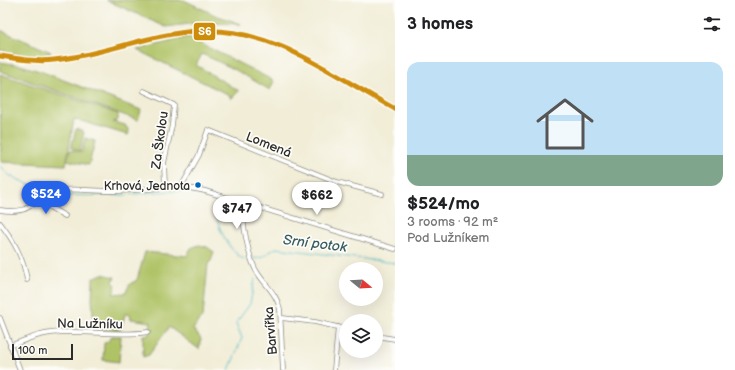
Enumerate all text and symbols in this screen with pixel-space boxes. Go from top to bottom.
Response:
icon: filters [701,13,723,35]
text: 3 homes [407,14,473,34]
line badge: S6 [193,22,216,41]
text: S6 [198,25,212,38]
icon: home [529,88,601,160]
street label: Za Školou [148,110,172,171]
street label: Lomená [244,129,294,161]
place label: Krhová, Jednota [104,179,190,194]
marker: Krhová, Jednota [193,180,203,190]
pin: $524 [22,181,70,215]
pin: $662 [293,182,341,216]
text: $524 [30,186,62,202]
text: $662 [301,187,333,203]
text: $524/mo [407,194,480,214]
pin: $747 [213,196,261,230]
text: $747 [222,201,252,217]
text: 3 rooms · 92 m² [407,214,498,230]
text: Pod Lužníkem [407,230,489,246]
water label: Srní potok [282,231,349,256]
north arrow [339,262,383,306]
map controls [339,262,383,358]
street label: Barvířka [261,306,281,356]
button: layers [339,314,383,358]
street label: Na Lužníku [57,315,123,333]
scale bar [12,342,73,361]
text: 100 m [18,344,47,357]

